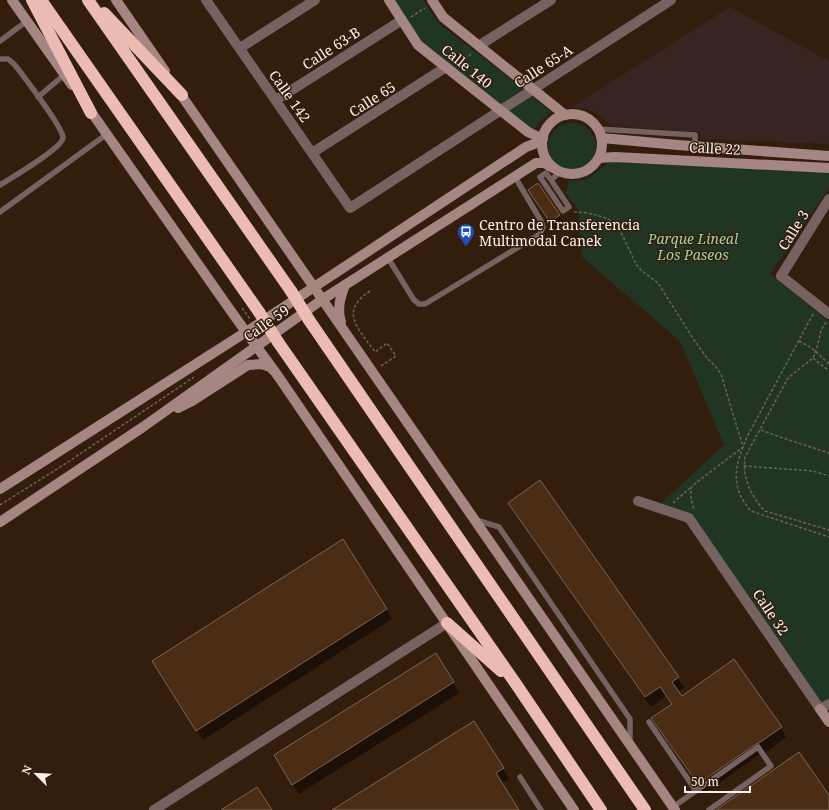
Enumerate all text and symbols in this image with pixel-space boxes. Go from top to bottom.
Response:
street label: Calle 63-B [298,22,364,74]
street label: Calle 140 [438,40,496,92]
street label: Calle 65-A [510,40,576,92]
street label: Calle 142 [265,66,315,126]
street label: Calle 65 [345,77,399,121]
street label: Calle 22 [689,137,741,159]
street label: Calle 3 [773,206,813,254]
place label: Centro de Transferencia Multimodal Canek [479,215,640,250]
bus stop icon: Centro de Transferencia Multimodal Canek [456,222,476,247]
park label: Parque Lineal Los Paseos [647,229,739,264]
street label: Calle 59 [239,300,293,346]
street label: Calle 32 [749,585,793,639]
north arrow [16,754,56,794]
text: N [18,762,35,777]
scale bar [685,768,750,794]
text: 50 m [691,773,719,790]

